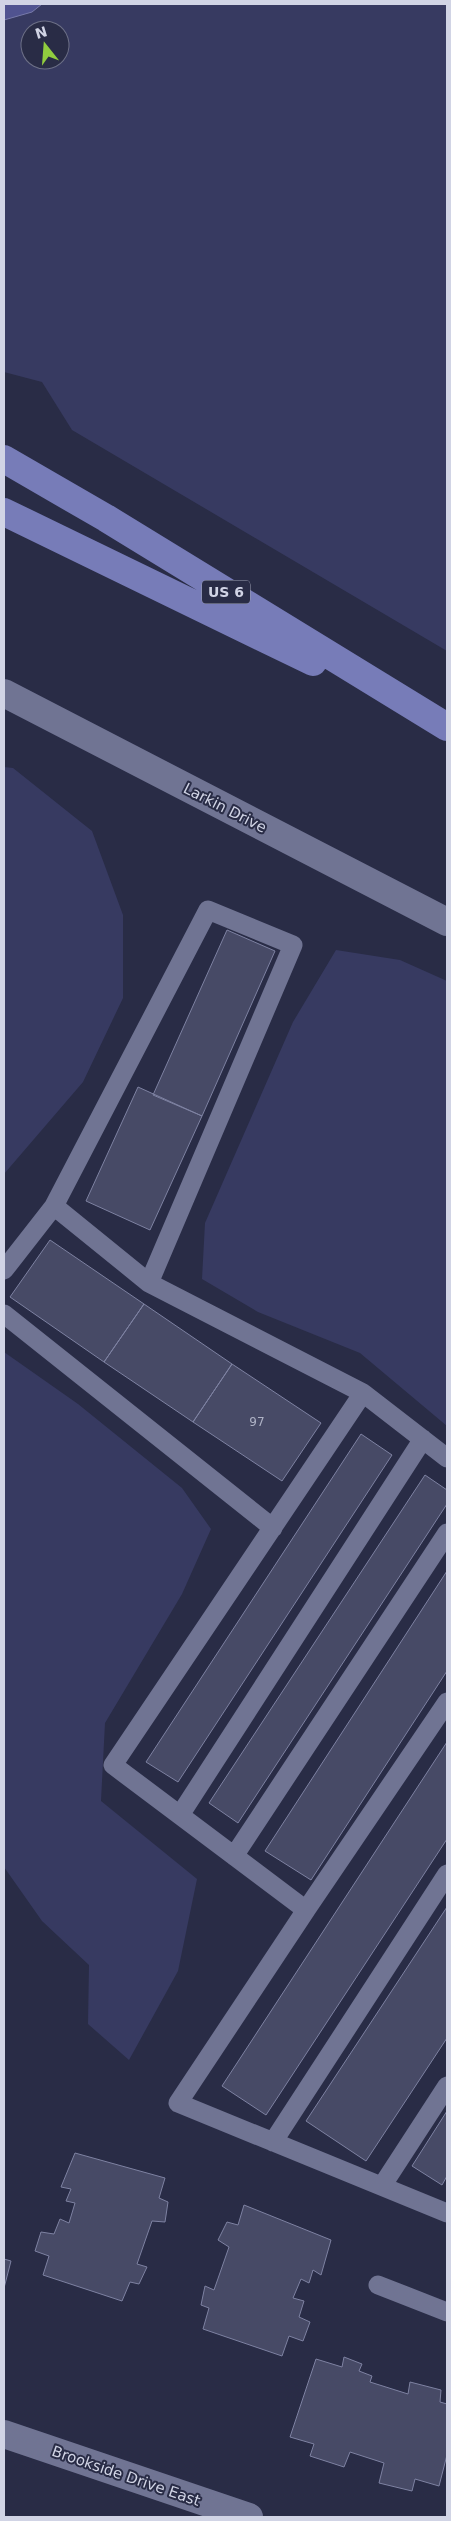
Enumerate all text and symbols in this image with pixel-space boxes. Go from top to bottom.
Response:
north arrow [20,20,70,70]
text: N [33,23,49,42]
road number: US 6 [202,580,250,604]
street label: Larkin Drive [180,779,270,837]
house number: 97 [249,1415,265,1429]
street label: Brookside Drive East [49,2442,203,2510]

